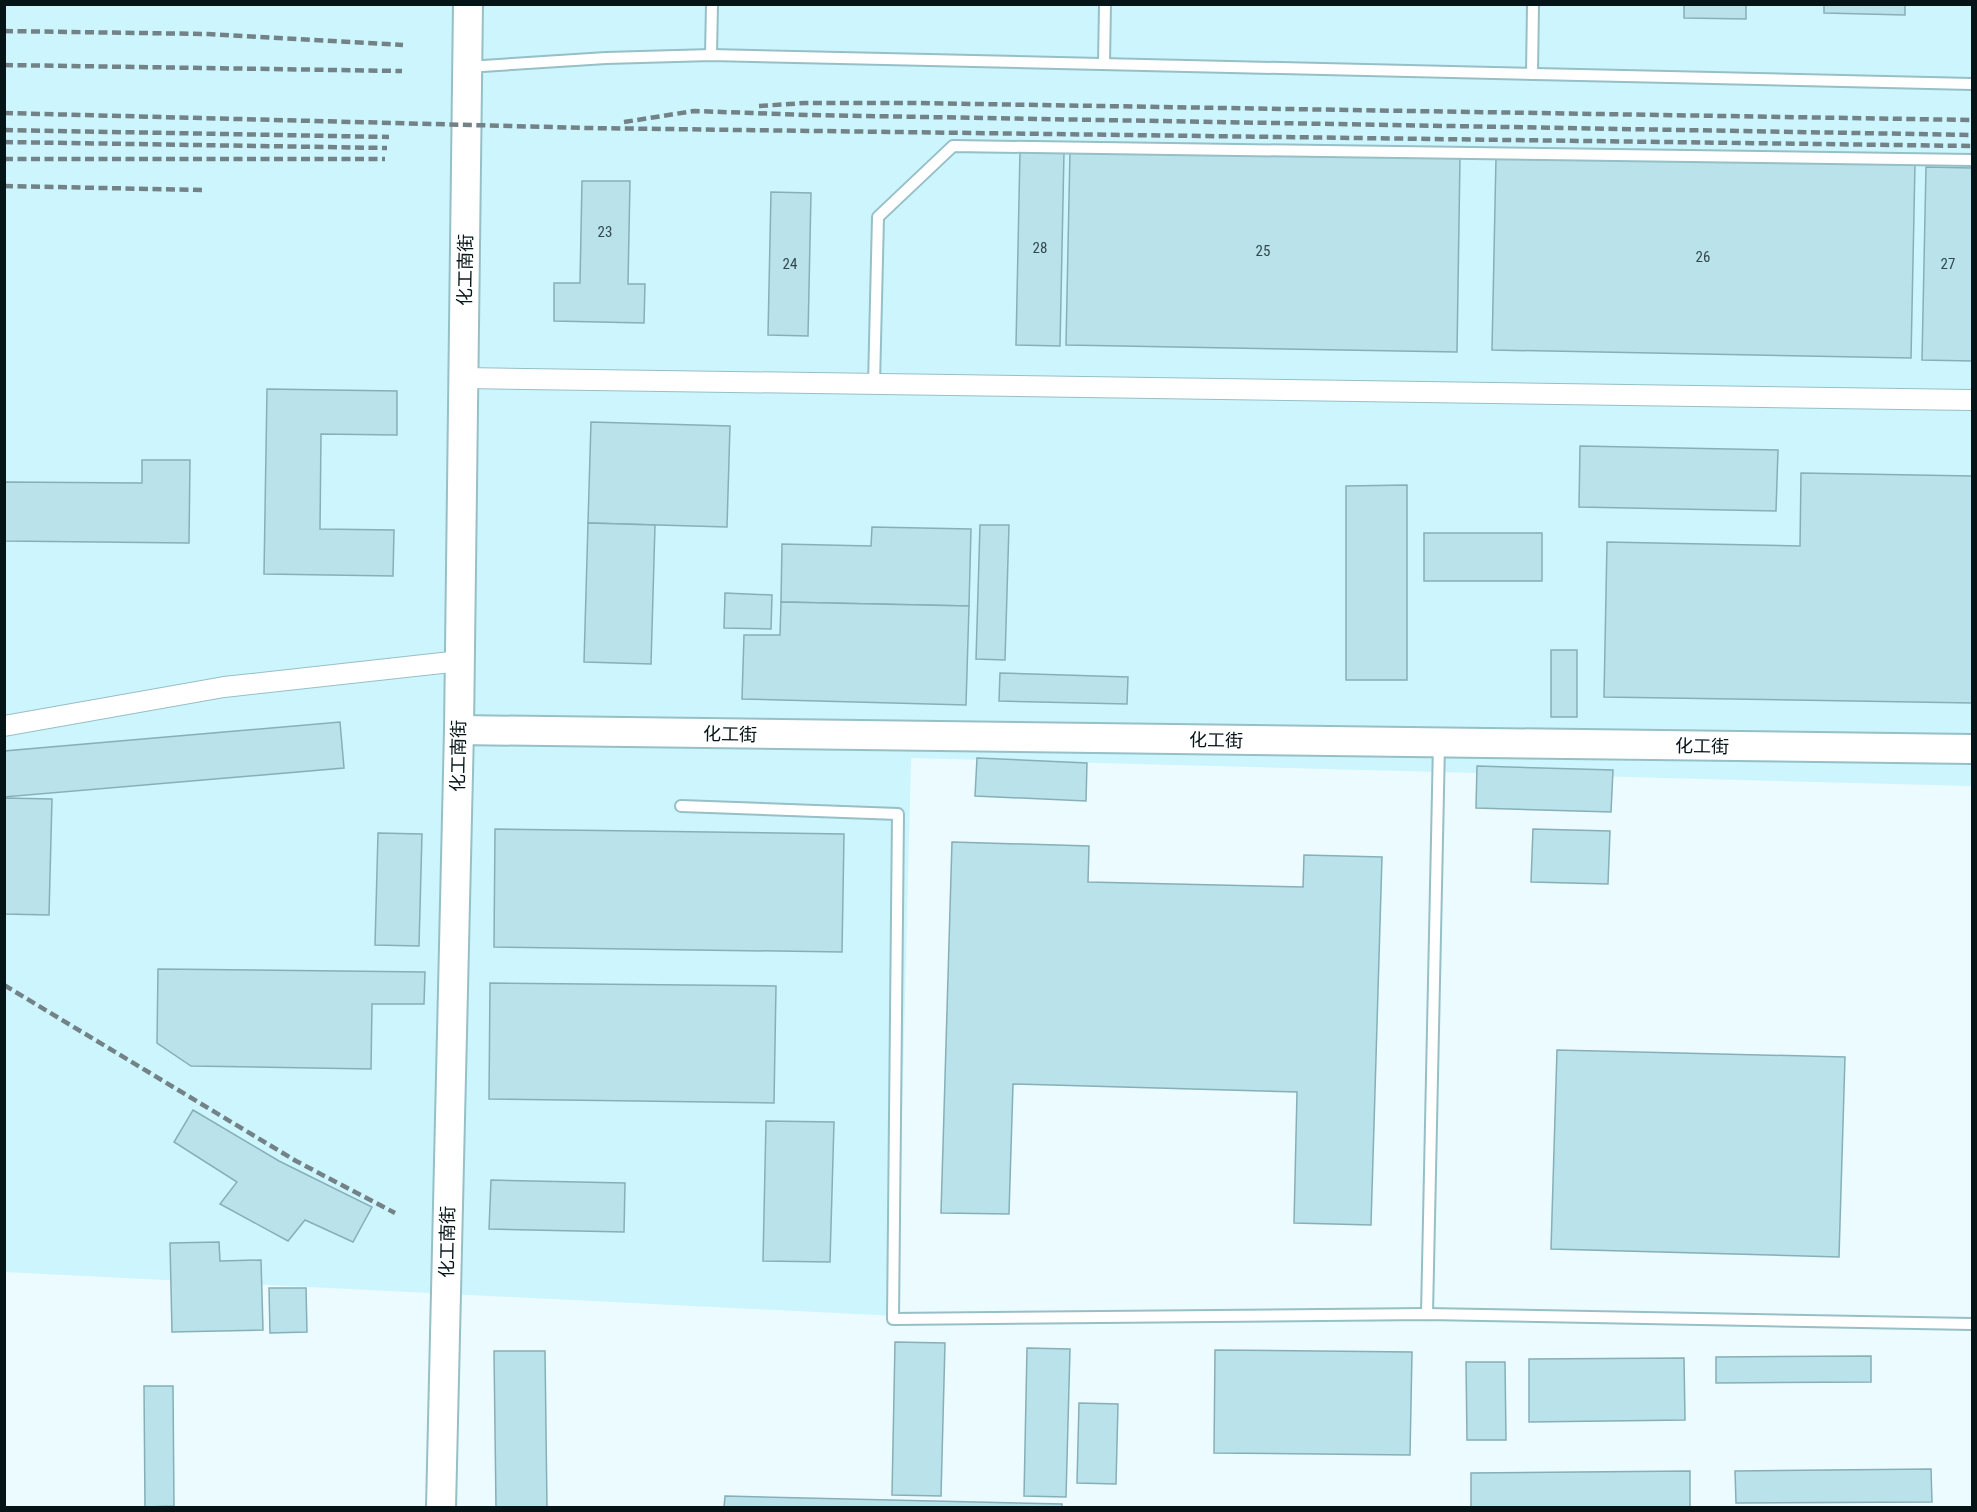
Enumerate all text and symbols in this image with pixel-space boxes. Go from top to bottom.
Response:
house number: 23 [598,223,612,241]
street label: 化工南街 [454,234,476,306]
house number: 28 [1033,239,1047,257]
house number: 25 [1256,242,1270,260]
house number: 26 [1696,248,1710,266]
house number: 24 [783,255,797,273]
house number: 27 [1941,255,1955,273]
street label: 化工南街 [447,720,469,792]
street label: 化工街 [703,723,757,745]
street label: 化工街 [1189,729,1243,751]
street label: 化工街 [1675,735,1729,757]
street label: 化工南街 [436,1206,458,1278]

